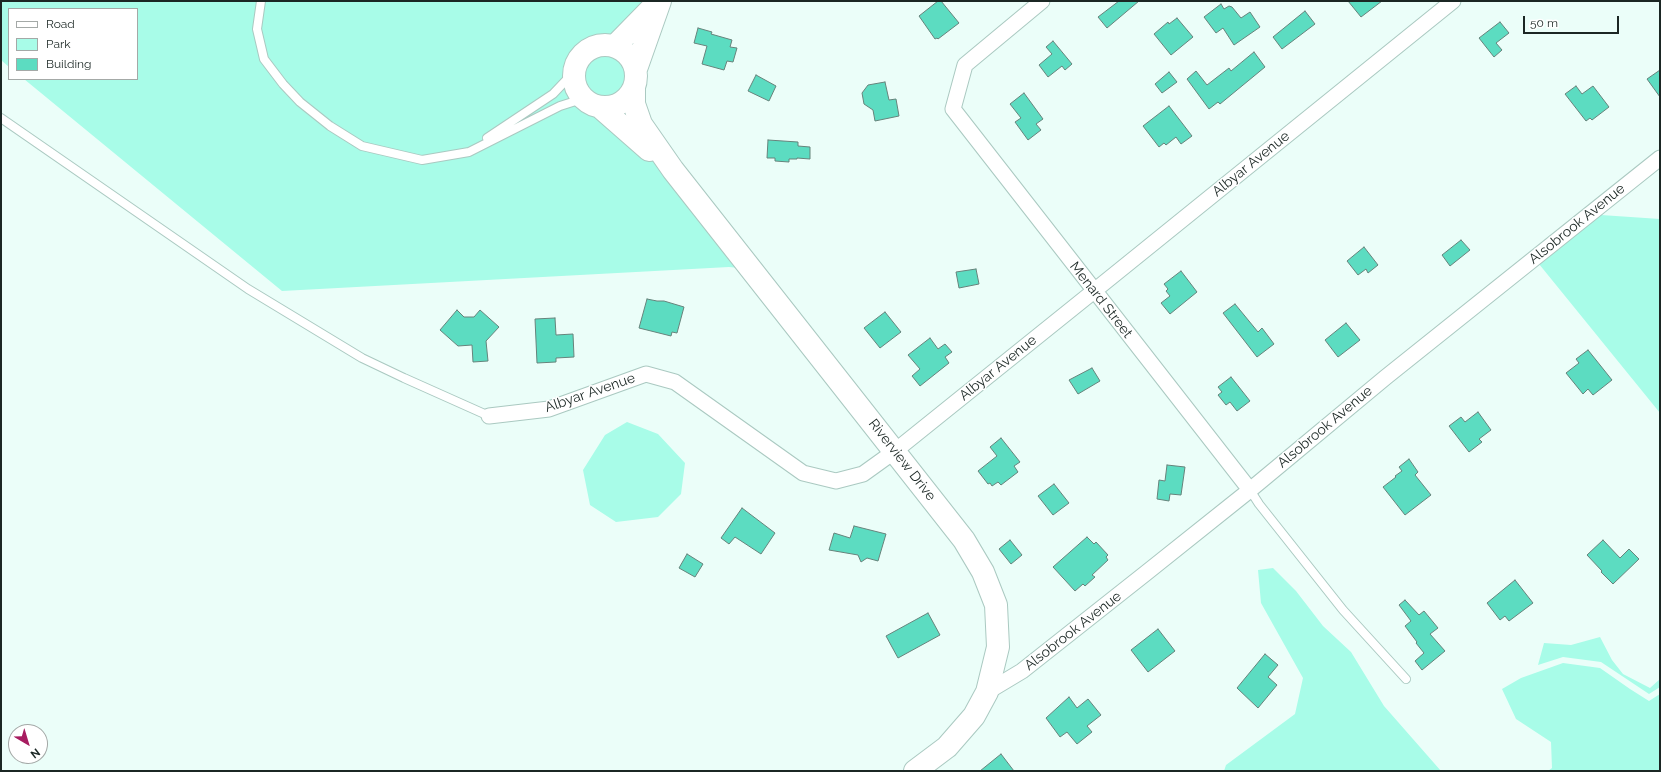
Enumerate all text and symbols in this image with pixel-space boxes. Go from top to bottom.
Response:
legend [8,8,138,80]
scale bar [1525,8,1621,34]
text: 50 m [1530,16,1558,30]
text: Road [46,17,75,31]
text: Park [46,37,71,51]
text: Building [46,57,92,71]
street label: Albyar Avenue [1209,128,1293,200]
street label: Alsobrook Avenue [1526,180,1628,268]
street label: Menard Street [1066,259,1136,341]
street label: Albyar Avenue [956,332,1040,404]
street label: Albyar Avenue [543,370,637,416]
street label: Alsobrook Avenue [1274,382,1376,472]
street label: Riverview Drive [865,416,939,504]
street label: Alsobrook Avenue [1021,588,1125,674]
north arrow [8,724,48,764]
text: N [28,745,42,761]

